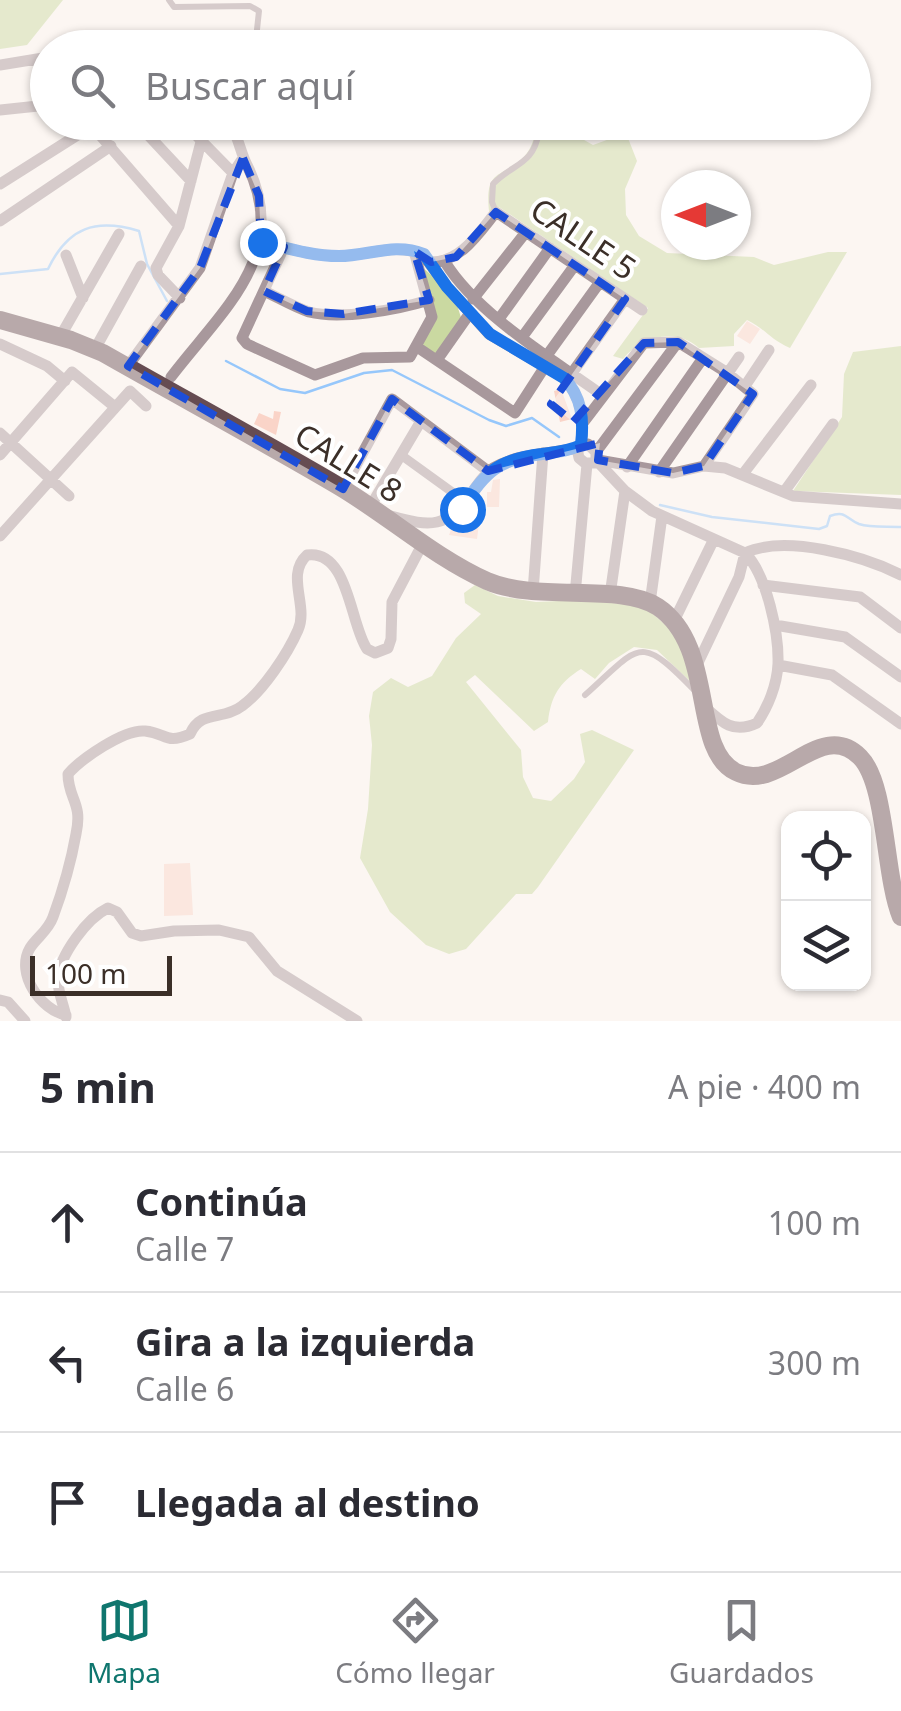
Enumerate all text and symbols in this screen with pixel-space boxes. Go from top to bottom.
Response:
search box [30,30,871,140]
icon: search [65,58,120,113]
text: Buscar aquí [145,59,355,111]
north arrow [661,170,751,260]
street label: CALLE 5 [523,187,645,289]
route end [240,220,286,266]
street label: CALLE 8 [287,412,411,512]
route start [440,487,486,533]
map controls [781,811,871,991]
button: locate [781,811,871,901]
button: layers [781,901,871,991]
scale bar [30,951,172,996]
text: 100 m [45,954,127,992]
text: 5 min [40,1058,156,1115]
text: A pie · 400 m [668,1065,861,1108]
text: Continúa [135,1175,308,1227]
icon: ahead [40,1195,95,1250]
text: 100 m [768,1201,861,1244]
text: Calle 7 [135,1227,234,1270]
text: Gira a la izquierda [135,1315,475,1367]
icon: left [40,1335,95,1390]
text: 300 m [768,1341,861,1384]
text: Calle 6 [135,1367,234,1410]
icon: arrive [40,1475,95,1530]
text: Llegada al destino [135,1476,480,1528]
tab: Mapa [87,1593,161,1691]
tab: Cómo llegar [335,1593,495,1691]
tab: Guardados [669,1593,814,1691]

